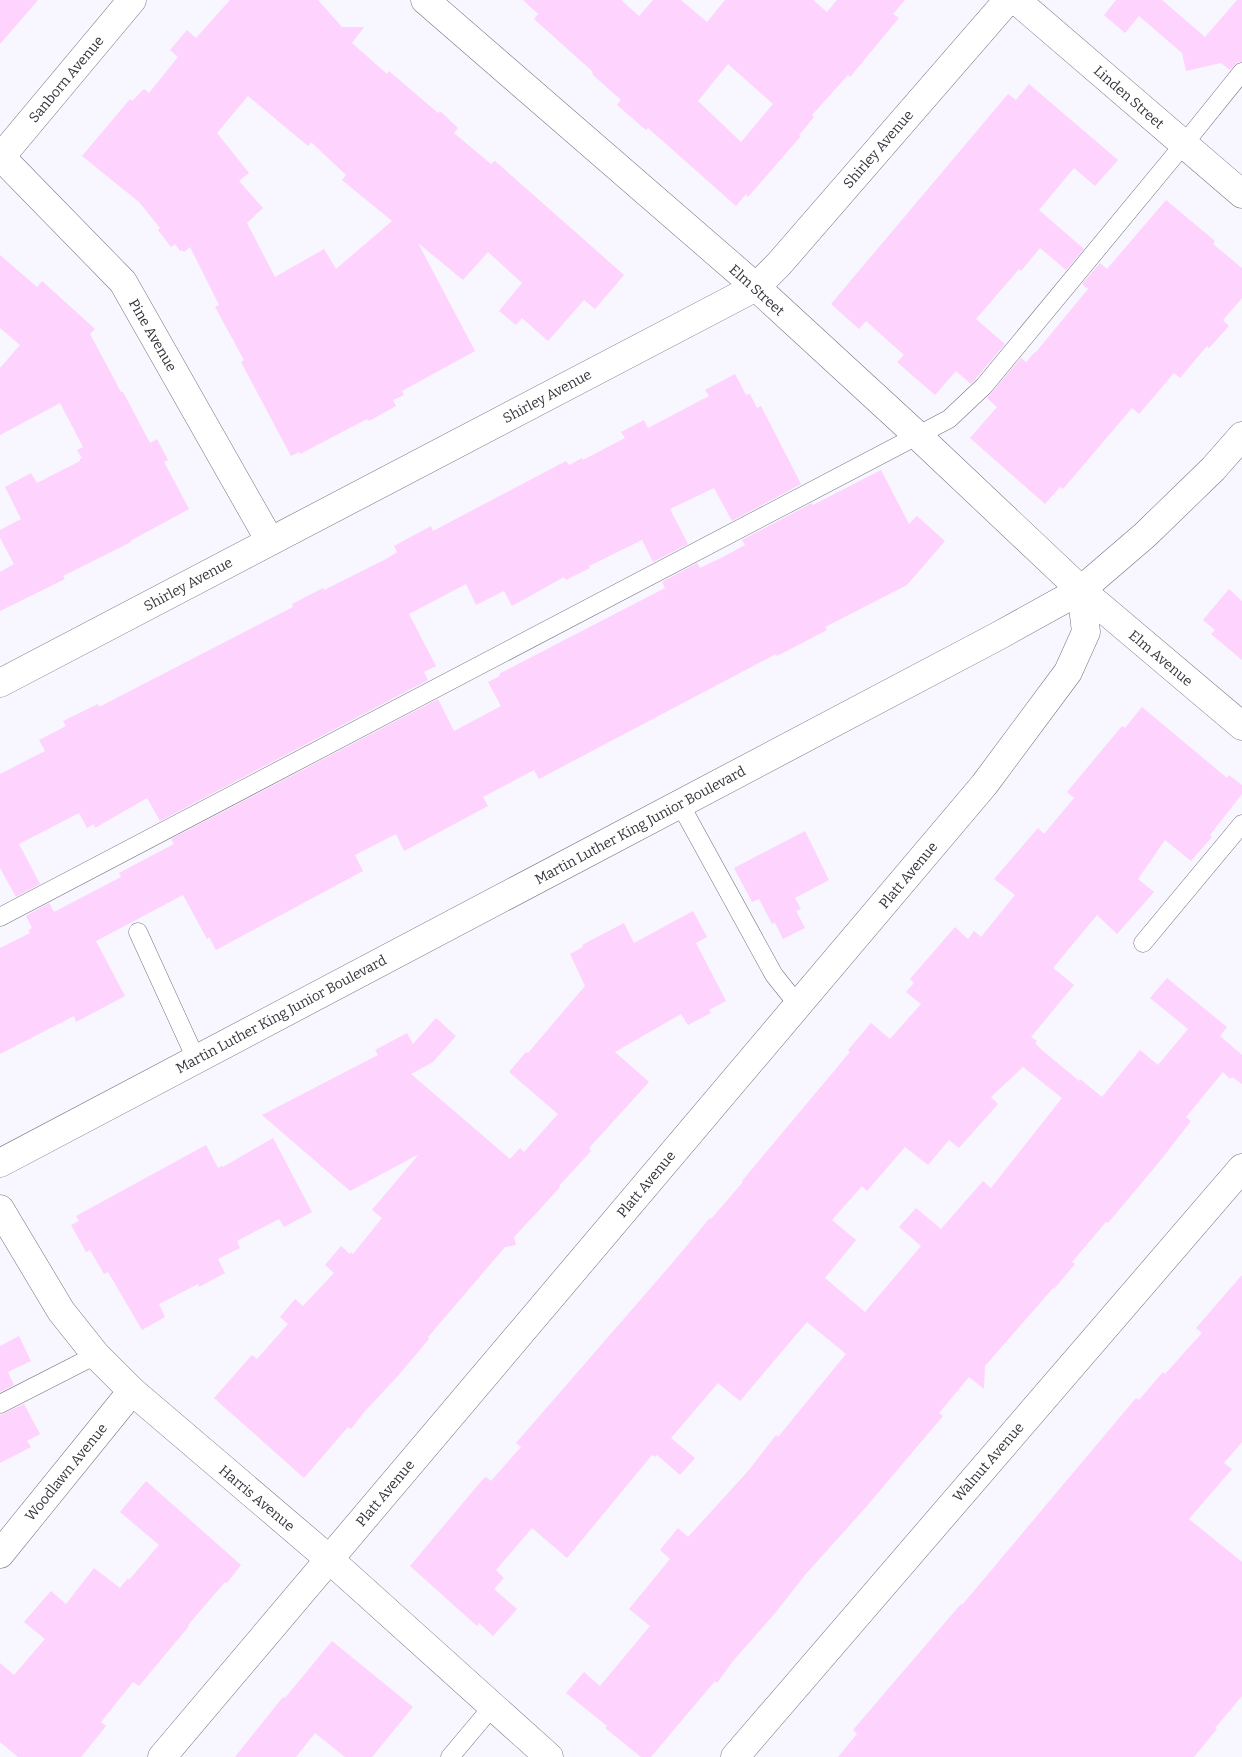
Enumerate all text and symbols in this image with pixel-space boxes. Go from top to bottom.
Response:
street label: Sanborn Avenue [25,33,107,126]
street label: Linden Street [1090,62,1167,133]
street label: Shirley Avenue [840,107,917,192]
street label: Elm Street [726,261,788,320]
street label: Pine Avenue [125,296,180,375]
street label: Shirley Avenue [500,366,595,427]
street label: Shirley Avenue [141,554,236,615]
street label: Elm Avenue [1125,627,1196,690]
street label: Martin Luther King Junior Boulevard [532,763,748,888]
street label: Platt Avenue [876,839,941,912]
street label: Martin Luther King Junior Boulevard [173,952,389,1077]
street label: Platt Avenue [614,1148,679,1221]
street label: Walnut Avenue [949,1419,1027,1505]
street label: Woodlawn Avenue [22,1420,111,1525]
street label: Platt Avenue [353,1457,418,1530]
street label: Harris Avenue [215,1462,298,1535]

